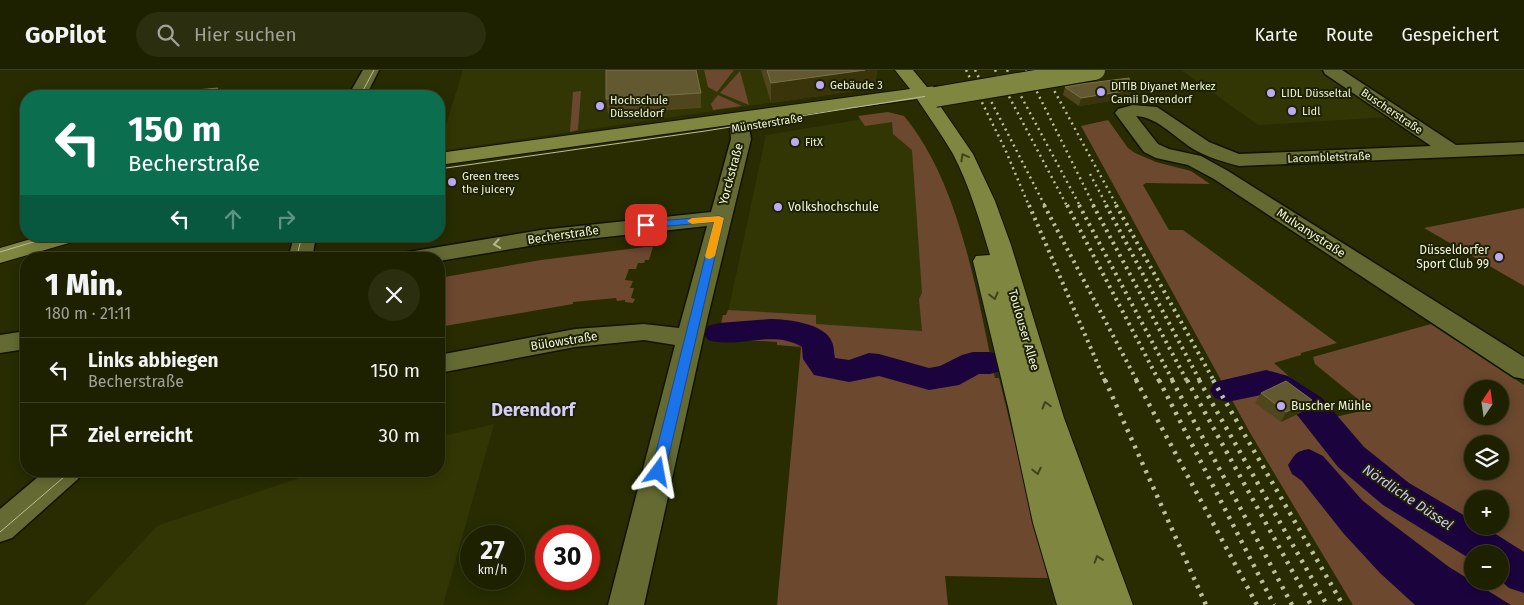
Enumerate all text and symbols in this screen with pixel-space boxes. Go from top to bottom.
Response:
search box [136,12,486,57]
text: GoPilot [25,21,106,49]
icon: search [154,21,182,49]
text: Hier suchen [194,23,297,46]
text: Karte [1255,24,1298,46]
text: Route [1326,24,1373,46]
text: Gespeichert [1401,24,1499,46]
marker: Gebäude 3 [814,79,826,91]
place label: Gebäude 3 [830,79,883,92]
place label: DITIB Diyanet Merkez Camii Derendorf [1111,80,1216,106]
marker: DITIB Diyanet Merkez Camii Derendorf [1095,86,1107,98]
street label: Buscherstraße [1358,86,1425,137]
marker: LIDL Düsseltal [1265,87,1277,99]
place label: LIDL Düsseltal [1281,87,1351,100]
place label: Hochschule Düsseldorf [610,94,668,120]
marker: Hochschule Düsseldorf [594,100,606,112]
marker: Lidl [1286,105,1298,117]
place label: Lidl [1302,105,1320,118]
text: 150 m [128,108,221,150]
icon: left [45,110,110,175]
street label: Münsterstraße [731,111,804,136]
marker: FitX [789,136,801,148]
place label: FitX [805,136,823,149]
street label: Yorckstraße [716,142,746,206]
text: Becherstraße [128,150,260,177]
street label: Lacombletstraße [1287,150,1371,165]
one-way arrow [960,153,970,162]
place label: Green trees the juicery [462,170,519,196]
marker: Green trees the juicery [446,176,458,188]
place label: Volkshochschule [788,200,879,214]
marker: Volkshochschule [772,201,784,213]
pin [625,204,667,246]
icon: left [166,205,194,233]
icon: ahead [219,205,247,233]
icon: right [272,205,300,233]
street label: Mulvanystraße [1274,206,1348,260]
icon: arrive [632,211,660,239]
street label: Becherstraße [526,223,600,247]
one-way arrow [493,239,502,249]
place label: Düsseldorfer Sport Club 99 [1416,243,1489,271]
marker: Düsseldorfer Sport Club 99 [1493,251,1505,263]
text: 1 Min. [45,267,123,303]
button: close [368,269,420,321]
street label: Toulouser Allee [1006,288,1042,372]
one-way arrow [988,292,999,301]
text: 180 m · 21:11 [45,304,131,323]
street label: Bülowstraße [529,329,599,353]
text: Links abbiegen [88,349,219,372]
icon: left [45,356,73,384]
text: 150 m [370,359,420,382]
text: Becherstraße [88,372,184,391]
north arrow [1464,380,1509,425]
map controls [1464,380,1509,590]
district label: Derendorf [491,399,576,421]
place label: Buscher Mühle [1291,399,1371,413]
marker: Buscher Mühle [1275,400,1287,412]
one-way arrow [1041,402,1051,410]
icon: arrive [45,421,73,449]
text: Ziel erreicht [88,424,193,447]
text: 30 m [379,424,420,447]
button: layers [1464,435,1509,480]
position arrow [631,445,683,497]
water label: Nördliche Düssel [1359,461,1456,534]
one-way arrow [1031,467,1042,476]
button: + [1464,490,1509,535]
speed limit sign: 30 [535,525,600,590]
text: 27 [480,536,505,566]
button: − [1464,545,1509,590]
one-way arrow [1094,555,1104,563]
text: km/h [478,563,507,577]

